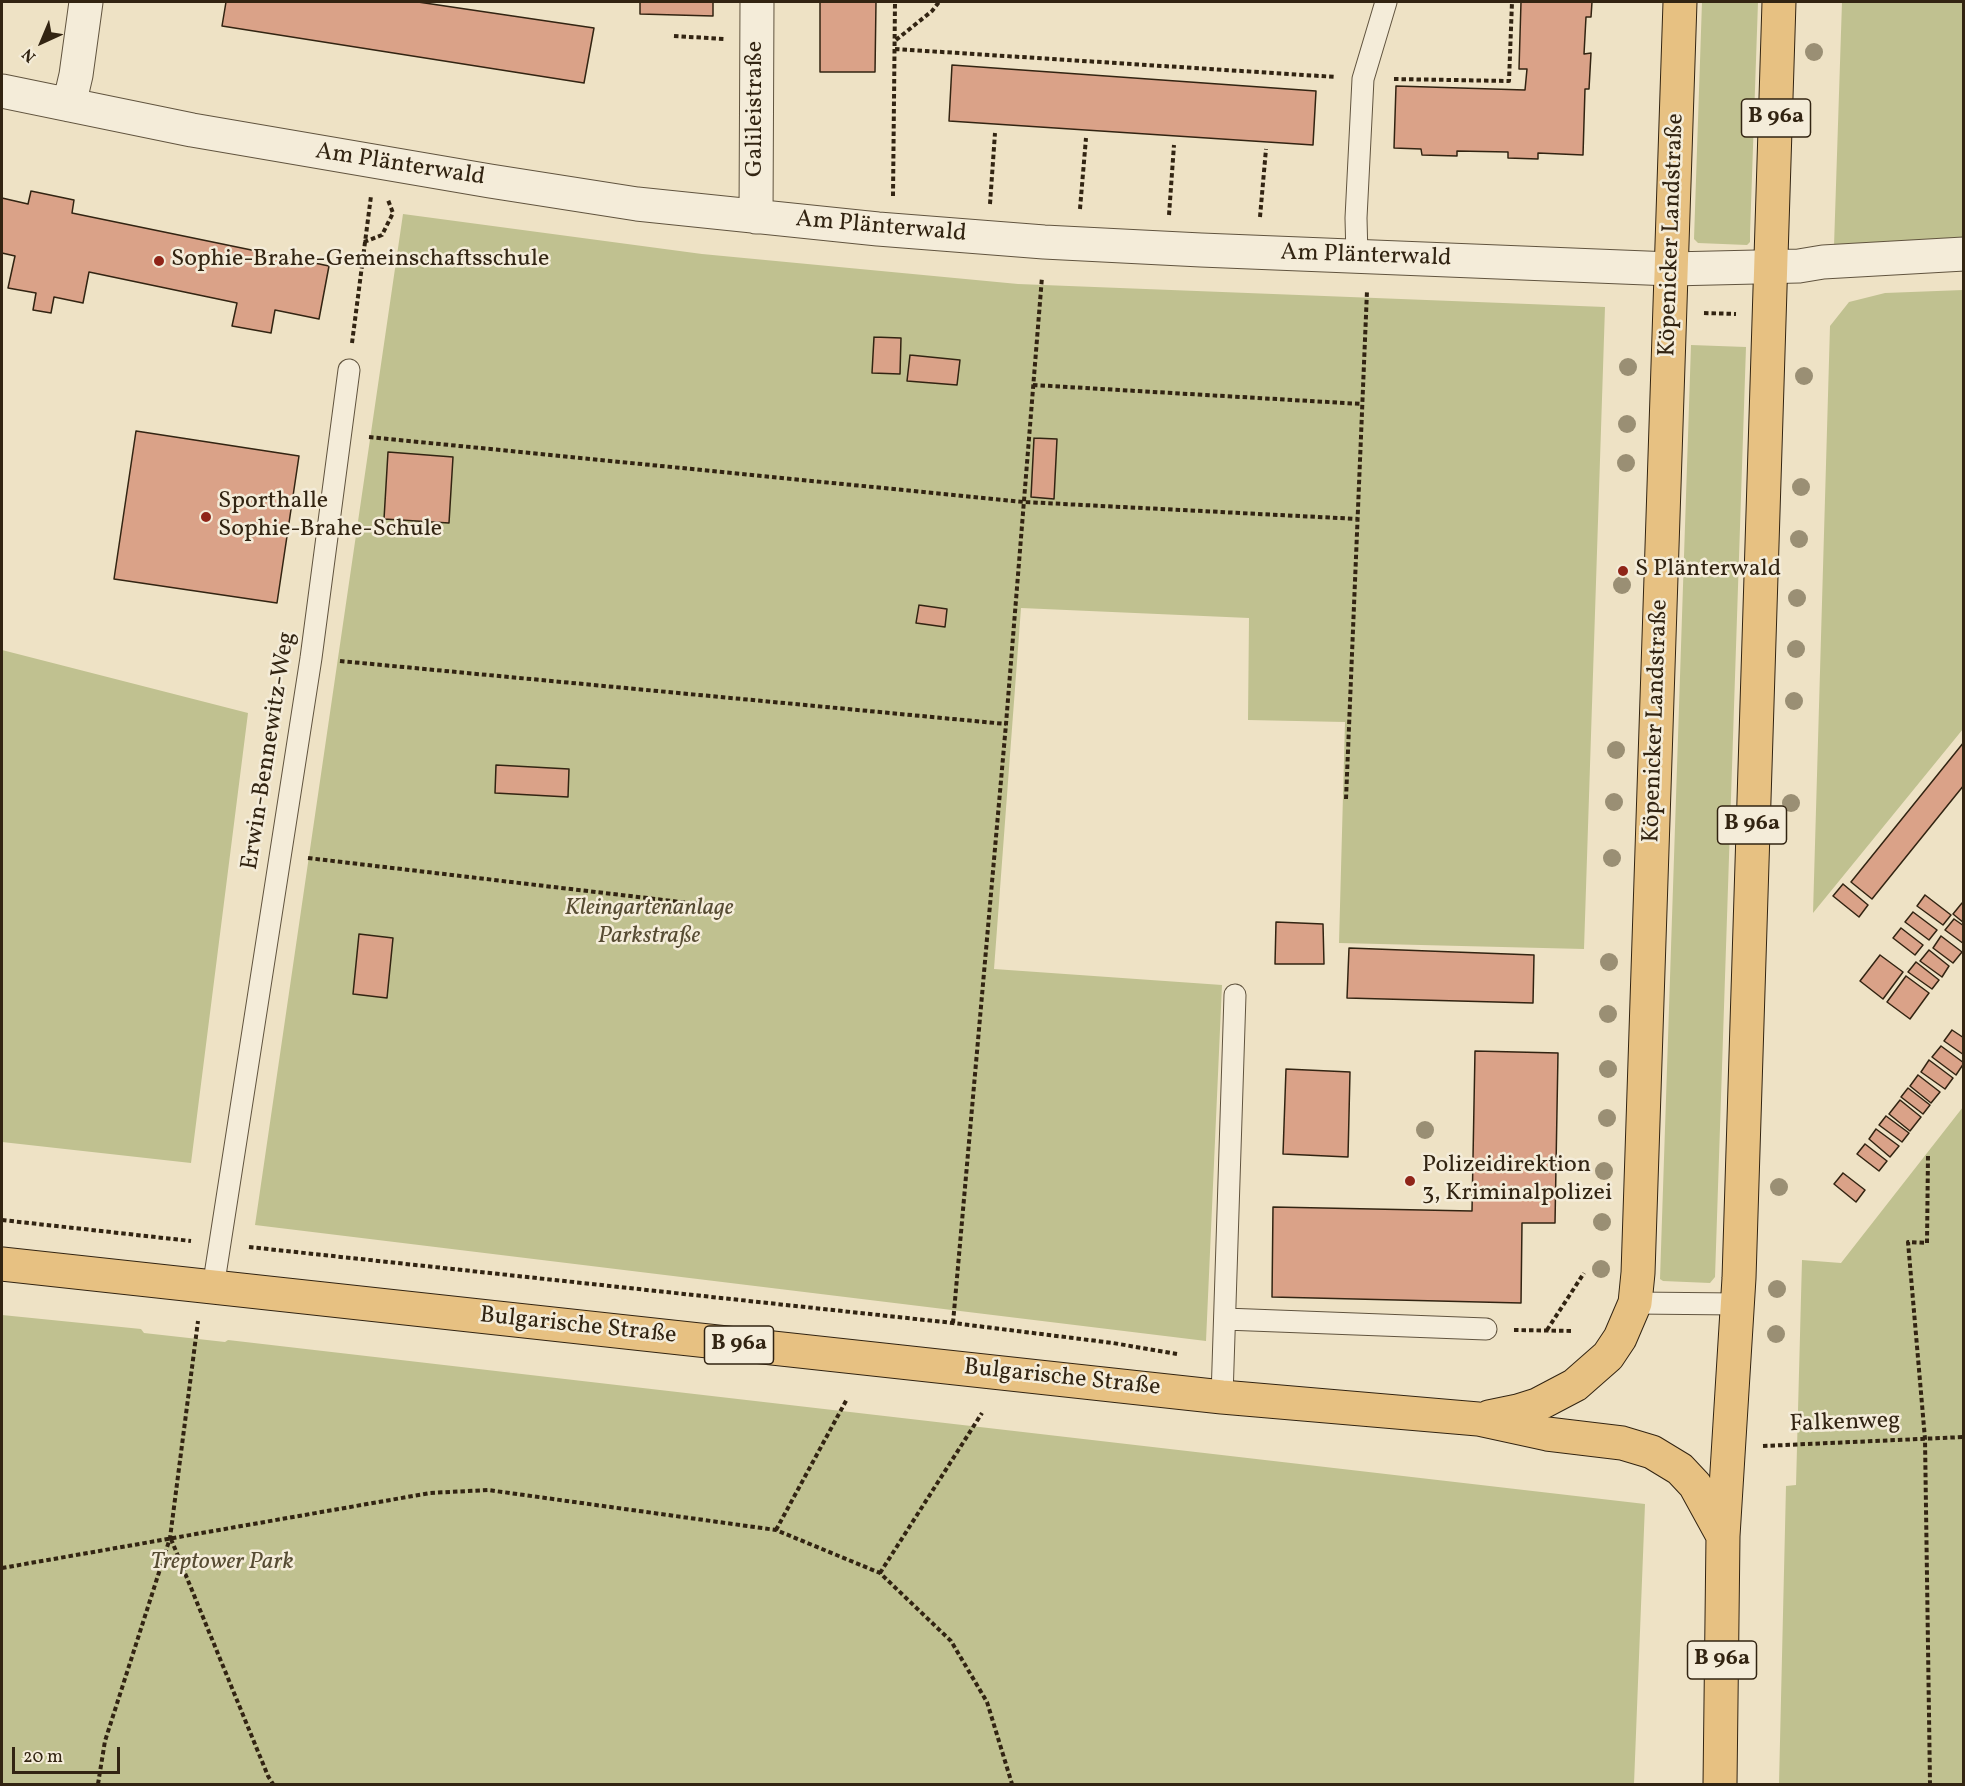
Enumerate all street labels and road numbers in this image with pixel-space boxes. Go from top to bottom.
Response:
street label: Galileistraße [743,41,771,177]
road number: B 96a [1742,99,1810,137]
street label: Köpenicker Landstraße [1654,113,1692,357]
street label: Am Plänterwald [313,138,487,194]
street label: Am Plänterwald [794,206,968,250]
street label: Am Plänterwald [1280,240,1452,274]
street label: Köpenicker Landstraße [1638,599,1676,843]
street label: Erwin-Bennewitz-Weg [237,630,303,872]
road number: B 96a [1718,806,1786,844]
street label: Bulgarische Straße [478,1302,678,1352]
road number: B 96a [704,1326,774,1364]
street label: Bulgarische Straße [962,1354,1162,1404]
street label: Falkenweg [1789,1408,1901,1440]
road number: B 96a [1688,1641,1756,1679]

